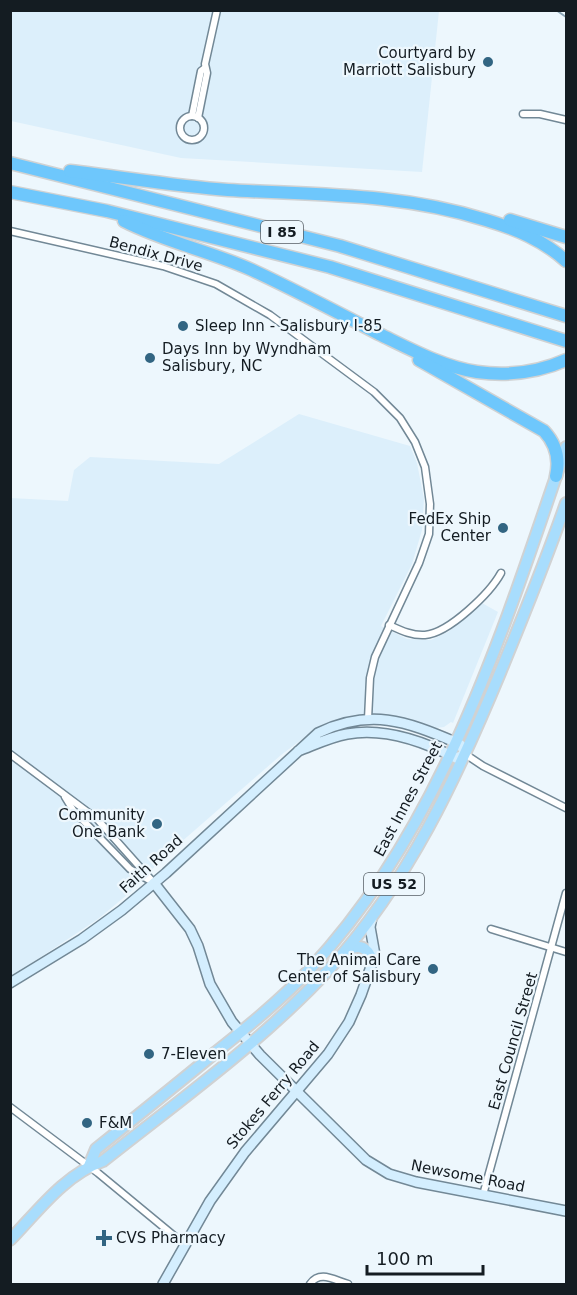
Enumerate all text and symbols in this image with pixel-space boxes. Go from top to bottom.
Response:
place label: Courtyard by Marriott Salisbury [343,44,476,79]
marker: Courtyard by Marriott Salisbury [481,55,495,69]
road number: I 85 [261,221,303,243]
street label: Bendix Drive [107,233,205,275]
place label: Sleep Inn - Salisbury I-85 [195,317,382,335]
marker: Sleep Inn - Salisbury I-85 [176,319,190,333]
place label: Days Inn by Wyndham Salisbury, NC [162,340,331,375]
marker: Days Inn by Wyndham Salisbury, NC [143,351,157,365]
place label: FedEx Ship Center [409,510,492,545]
marker: FedEx Ship Center [496,521,510,535]
street label: East Innes Street [370,738,446,860]
place label: Community One Bank [58,806,145,841]
marker: Community One Bank [150,817,164,831]
street label: Faith Road [116,831,186,897]
road number: US 52 [364,873,424,895]
place label: The Animal Care Center of Salisbury [278,951,421,986]
marker: The Animal Care Center of Salisbury [426,962,440,976]
street label: East Council Street [485,970,541,1112]
street label: Stokes Ferry Road [223,1038,323,1152]
place label: 7-Eleven [161,1045,226,1063]
marker: 7-Eleven [142,1047,156,1061]
place label: F&M [99,1114,132,1132]
marker: F&M [80,1116,94,1130]
street label: Newsome Road [409,1156,527,1196]
place label: CVS Pharmacy [116,1229,226,1247]
marker: CVS Pharmacy [97,1231,111,1245]
scale bar [367,1238,482,1276]
text: 100 m [376,1248,434,1269]

